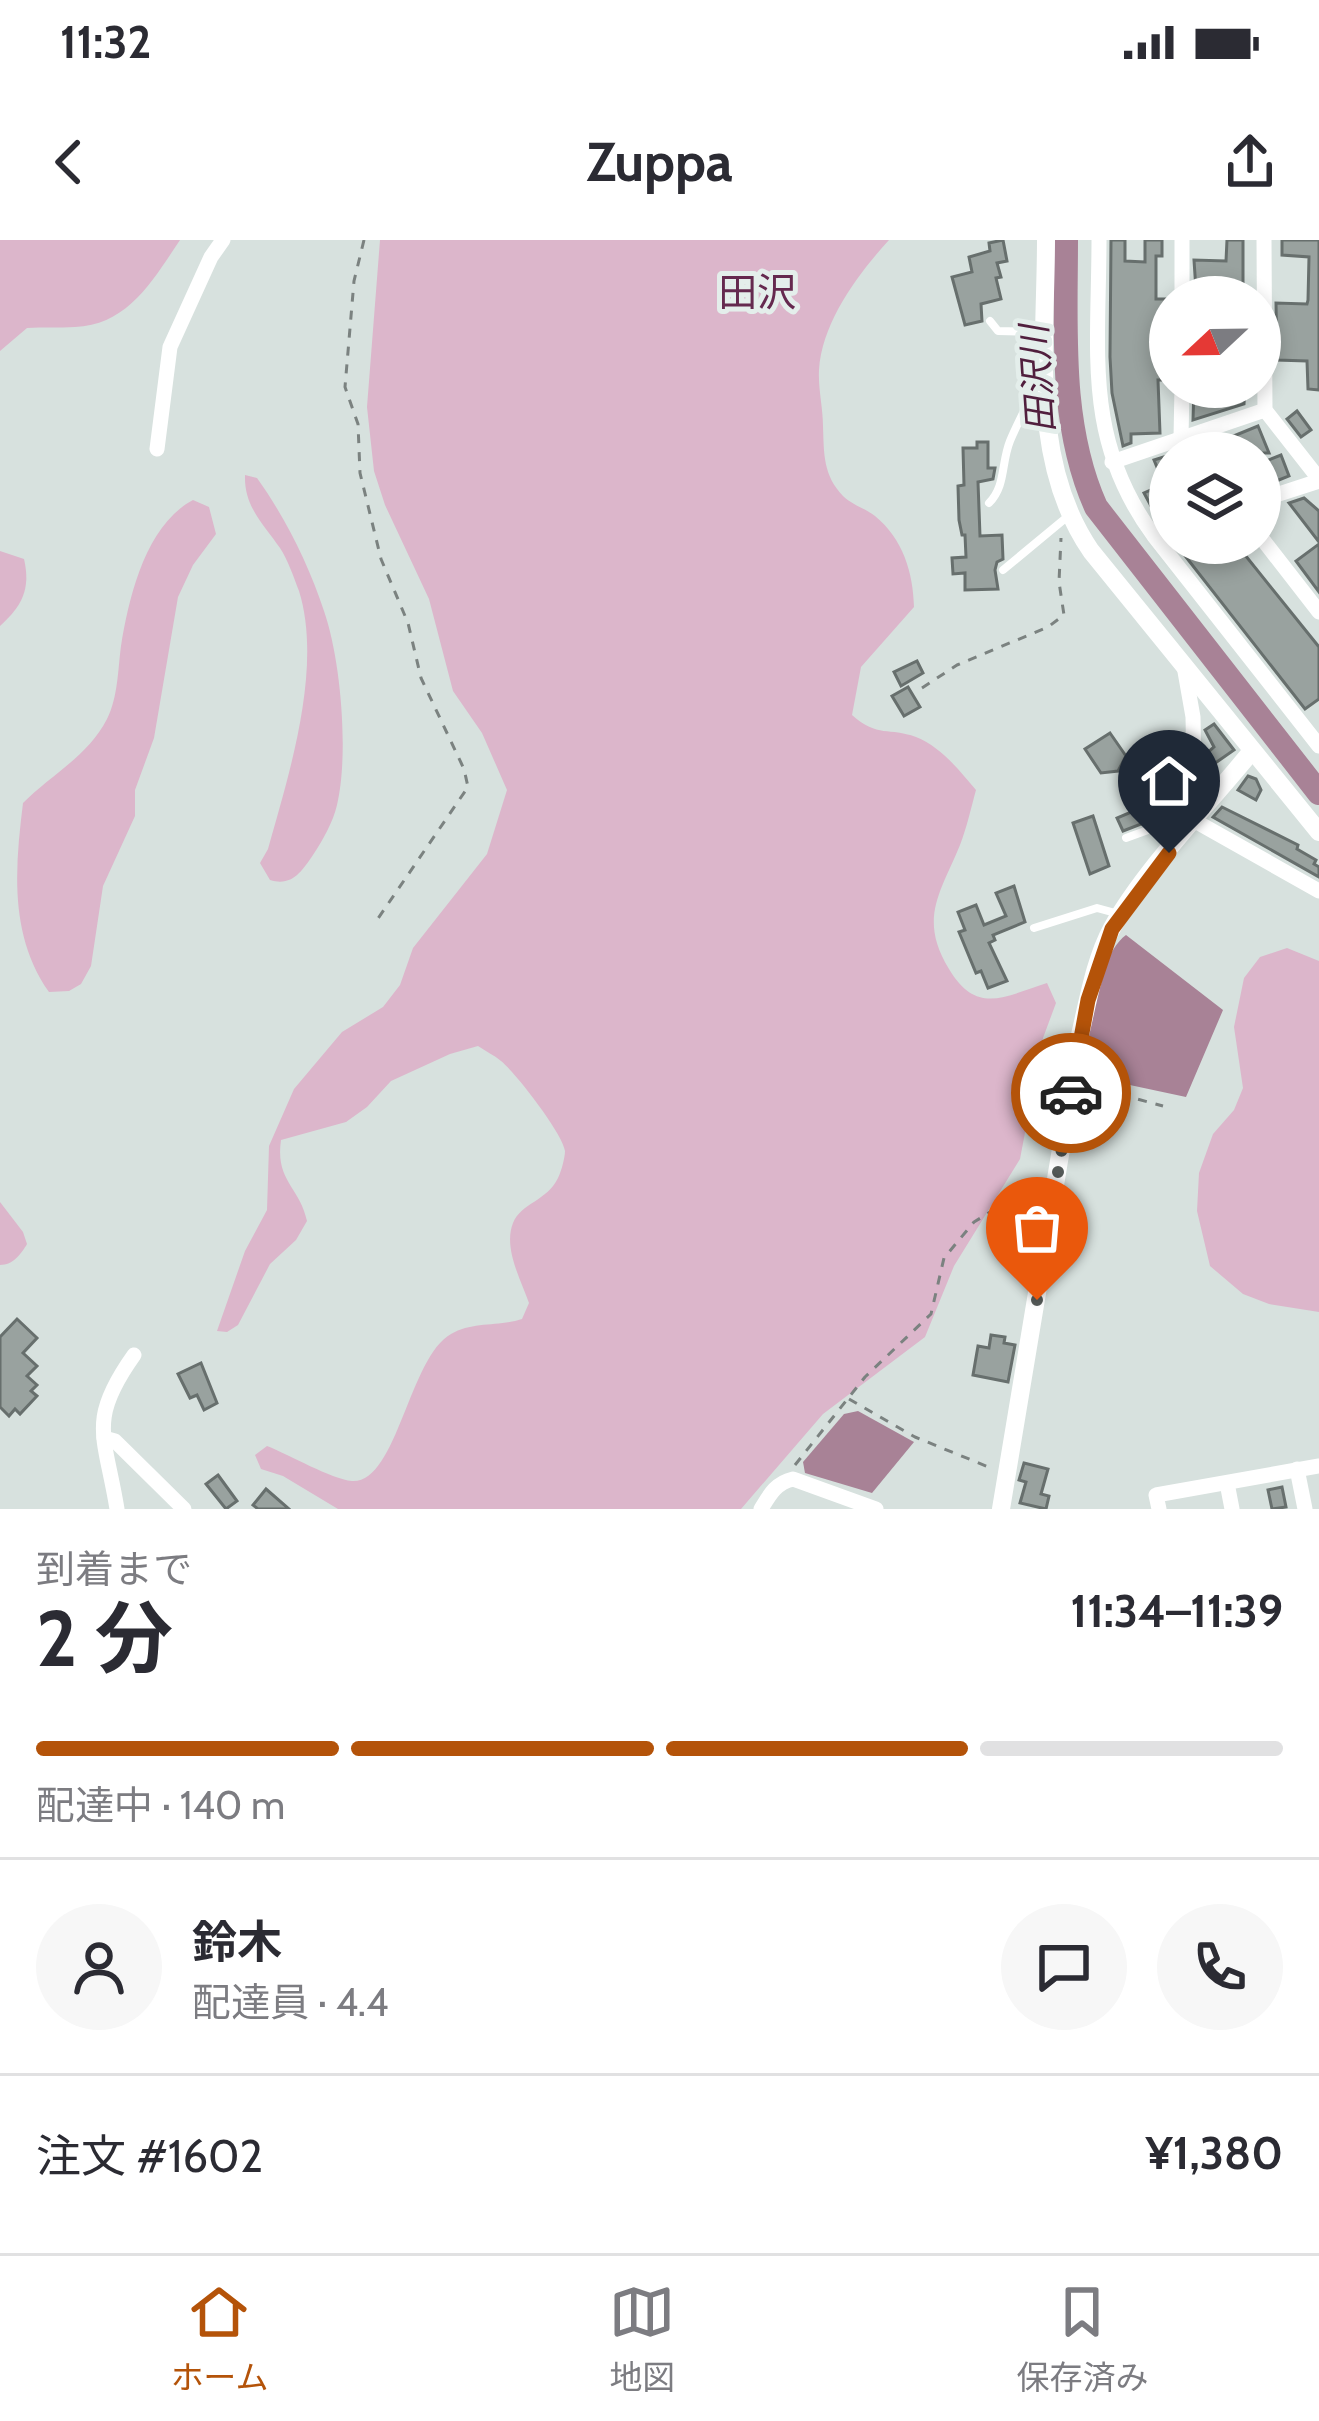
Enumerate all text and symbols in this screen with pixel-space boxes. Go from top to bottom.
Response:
text: 11:32 [60,15,151,69]
icon: back [36,129,102,195]
text: Zuppa [586,129,733,195]
icon: share [1217,129,1283,195]
district label: 田沢 [718,268,796,316]
north arrow [1149,276,1281,408]
map controls [1149,276,1281,564]
water label: 田沢川 [1011,320,1063,434]
button: layers [1149,432,1281,564]
pin [1118,730,1220,853]
icon: home [1136,748,1202,814]
courier [1011,1033,1131,1153]
icon: car [1038,1060,1104,1126]
pin [986,1177,1088,1300]
icon: bag [1004,1195,1070,1261]
text: 到着まで [36,1545,192,1593]
text: 11:34–11:39 [1071,1584,1283,1638]
text: 2 分 [36,1591,173,1686]
text: 配達中 · 140 m [36,1781,285,1829]
button: person [36,1904,162,2030]
button: chat [1001,1904,1127,2030]
button: phone [1157,1904,1283,2030]
text: 鈴木 [192,1915,282,1969]
text: 配達員 · 4.4 [192,1978,388,2026]
text: ¥1,380 [1146,2126,1283,2180]
text: 注文 #1602 [36,2129,263,2183]
tab: ホーム [170,2279,269,2399]
tab: 地図 [609,2279,675,2399]
tab: 保存済み [1016,2279,1148,2399]

